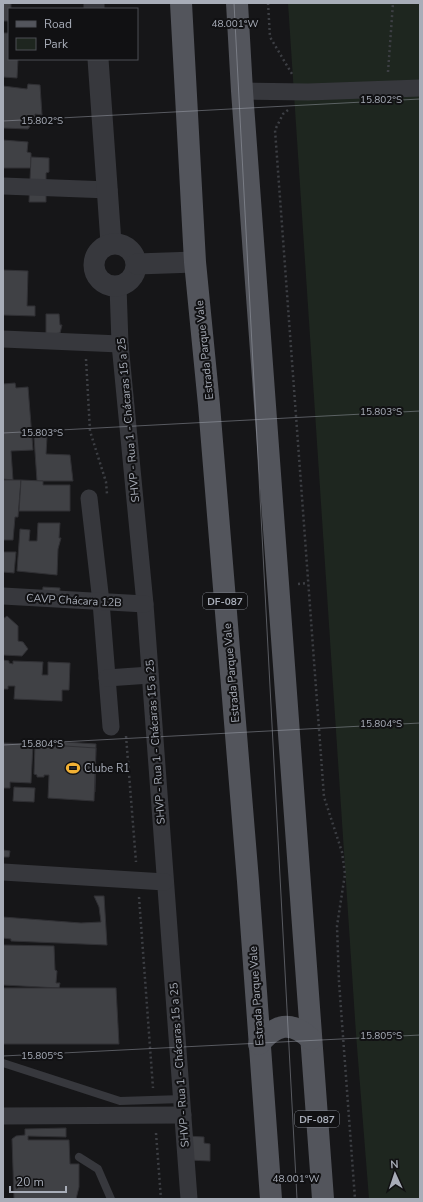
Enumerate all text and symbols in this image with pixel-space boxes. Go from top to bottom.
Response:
legend [8,8,138,60]
text: Road [44,16,72,32]
text: 48.001°W [211,17,259,31]
text: Park [44,36,69,52]
text: 15.802°S [360,93,402,107]
text: 15.802°S [21,114,63,128]
street label: Estrada Parque Vale [192,299,217,400]
street label: SHVP - Rua 1 - Chácaras 15 a 25 [114,337,143,503]
text: 15.803°S [360,405,402,419]
text: 15.803°S [21,426,63,440]
street label: CAVP Chácara 12B [26,591,122,610]
road number: DF-087 [203,593,247,609]
street label: Estrada Parque Vale [220,623,243,723]
street label: SHVP - Rua 1 - Chácaras 15 a 25 [142,659,169,825]
text: 15.804°S [360,717,402,731]
text: 15.804°S [21,737,63,751]
sports icon: Clube R1 [65,760,81,776]
place label: Clube R1 [84,761,130,776]
street label: Estrada Parque Vale [246,946,267,1046]
street label: SHVP - Rua 1 - Chácaras 15 a 25 [166,982,193,1148]
text: 15.805°S [360,1029,402,1043]
text: 15.805°S [21,1049,63,1063]
road number: DF-087 [295,1111,339,1127]
north arrow [375,1154,415,1194]
text: N [390,1157,399,1172]
scale bar [10,1168,66,1194]
text: 48.001°W [272,1172,320,1186]
text: 20 m [16,1174,44,1190]

